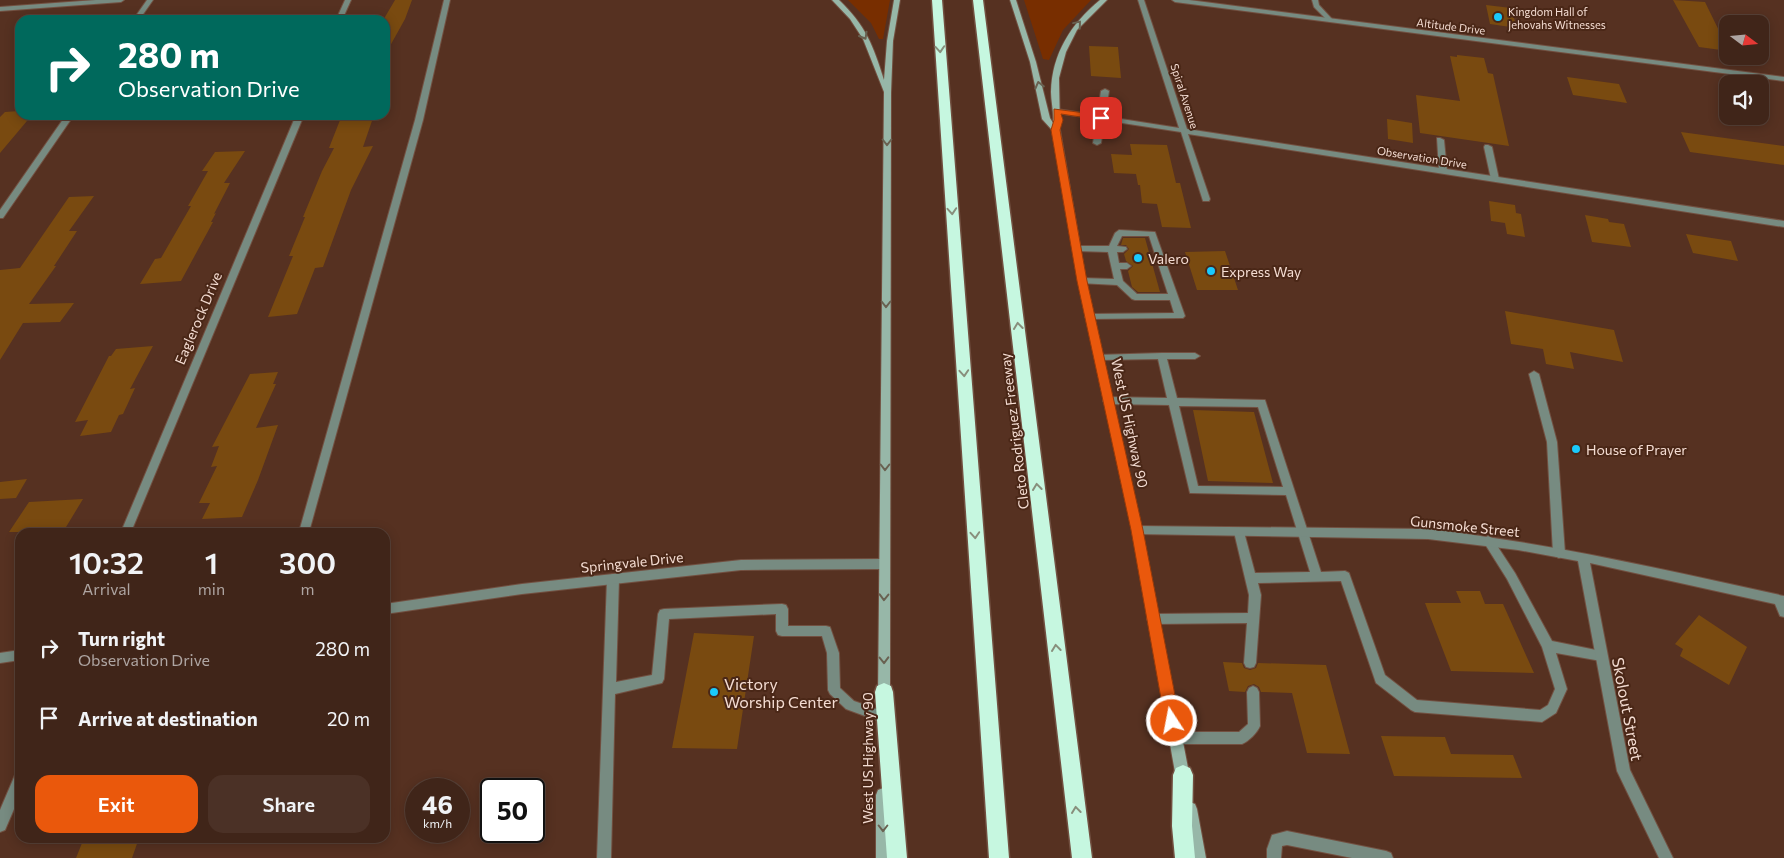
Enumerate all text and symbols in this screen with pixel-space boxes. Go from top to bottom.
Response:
place label: Kingdom Hall of Jehovahs Witnesses [1508,5,1606,32]
marker: Kingdom Hall of Jehovahs Witnesses [1492,11,1504,23]
street label: Altitude Drive [1416,15,1486,37]
north arrow [1719,15,1769,65]
map controls [1719,15,1769,125]
one-way arrow [1073,21,1082,30]
one-way arrow [858,31,868,40]
text: 280 m [118,32,220,75]
icon: right [35,35,100,100]
one-way arrow [935,45,946,53]
street label: Spiral Avenue [1168,62,1202,130]
text: Observation Drive [118,75,300,102]
button: sound [1719,75,1769,125]
one-way arrow [1034,82,1044,90]
pin [1080,97,1122,139]
icon: arrive [1087,104,1115,132]
one-way arrow [882,138,892,146]
street label: Observation Drive [1376,143,1468,171]
one-way arrow [946,207,957,215]
place label: Valero [1148,250,1189,267]
marker: Valero [1132,252,1144,264]
place label: Express Way [1221,263,1301,280]
marker: Express Way [1205,265,1217,277]
street label: Eaglerock Drive [171,269,225,367]
one-way arrow [881,301,891,309]
one-way arrow [1013,321,1023,330]
street label: Cleto Rodriguez Freeway [996,352,1032,510]
street label: West US Highway 90 [1108,357,1152,489]
one-way arrow [958,369,969,377]
place label: House of Prayer [1586,441,1687,458]
marker: House of Prayer [1570,443,1582,455]
one-way arrow [880,464,890,471]
one-way arrow [1032,483,1043,491]
street label: Gunsmoke Street [1409,512,1521,540]
one-way arrow [970,531,981,539]
text: 10:32 [69,543,144,580]
text: 1 [205,543,218,580]
text: 300 [279,543,336,580]
street label: Springvale Drive [580,548,684,576]
text: Arrival [82,579,131,598]
text: min [198,579,225,598]
text: m [301,579,315,598]
one-way arrow [879,593,889,601]
text: Turn right [78,627,165,650]
icon: right [35,634,63,662]
text: 280 m [315,637,370,660]
one-way arrow [1051,644,1062,652]
text: Observation Drive [78,650,210,669]
one-way arrow [879,656,889,664]
street label: Skolout Street [1609,656,1647,763]
place label: Victory Worship Center [724,674,838,711]
marker: Victory Worship Center [708,686,720,698]
street label: West US Highway 90 [859,692,876,824]
position arrow [1145,694,1197,746]
icon: arrive [35,704,63,732]
text: Arrive at destination [78,707,258,730]
text: 20 m [327,707,370,730]
button: Exit [35,775,198,833]
button: Share [208,775,370,833]
speed limit sign: 50 [480,778,545,843]
text: 46 [422,789,453,819]
one-way arrow [1071,805,1082,813]
text: km/h [423,816,452,830]
one-way arrow [878,824,888,832]

